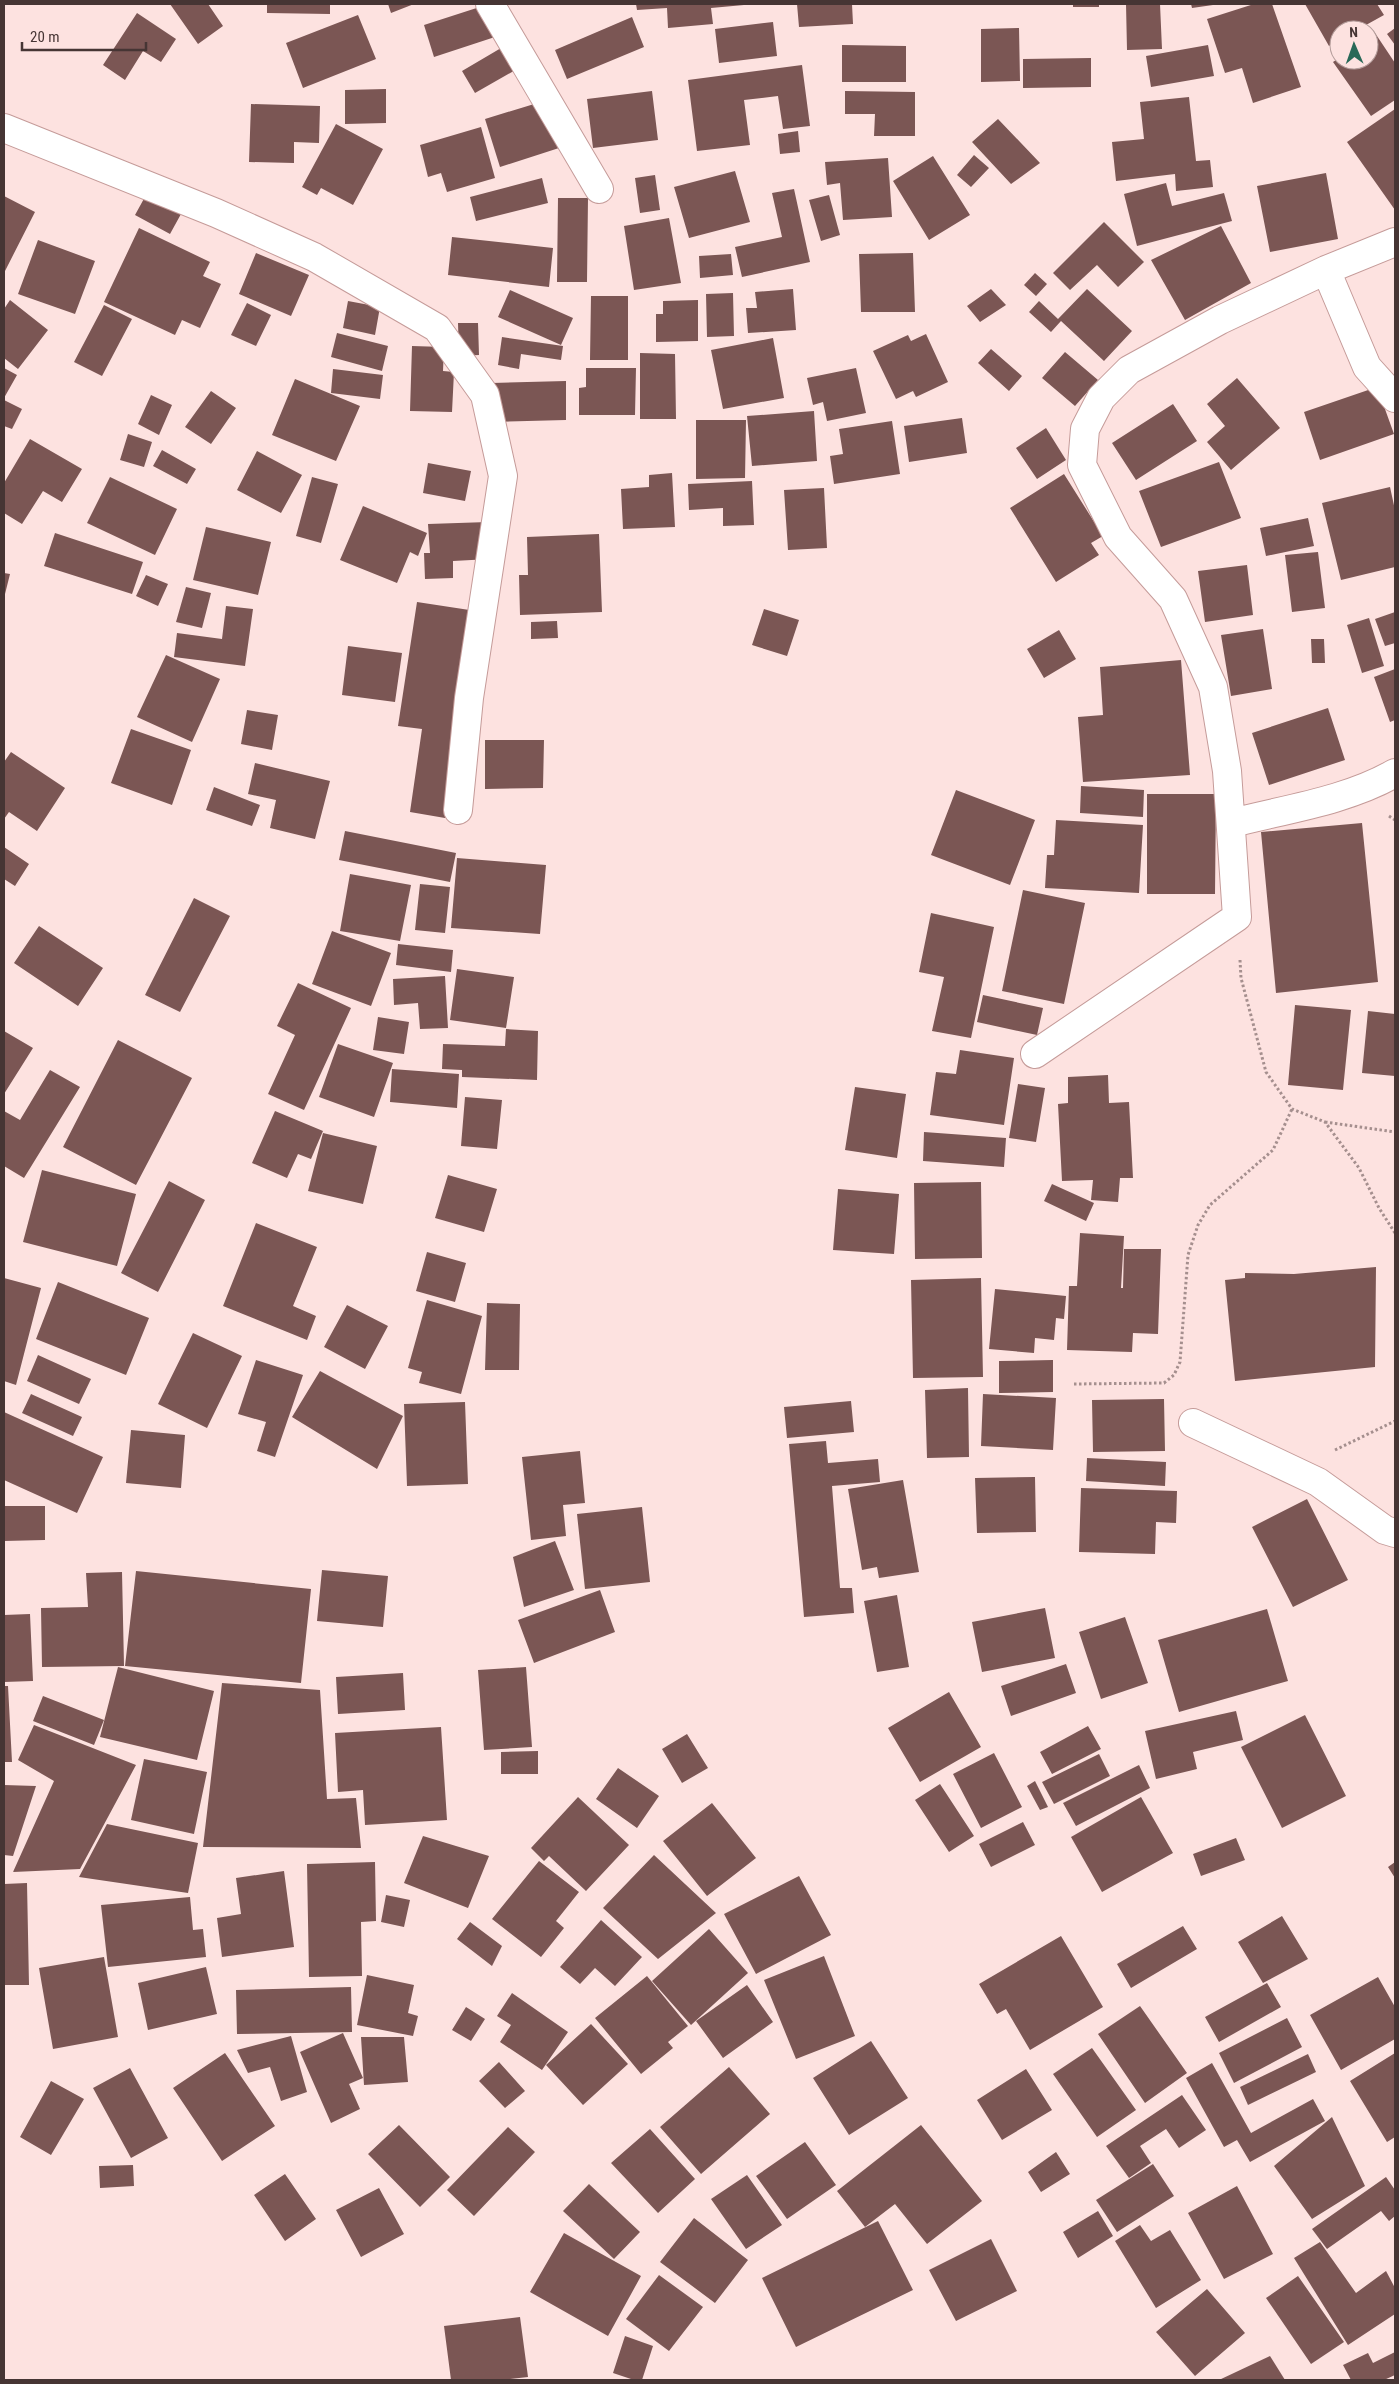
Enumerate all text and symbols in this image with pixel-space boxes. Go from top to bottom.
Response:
scale bar [22,20,146,52]
north arrow [1329,20,1379,70]
text: N [1349,24,1358,40]
text: 20 m [30,28,60,46]

